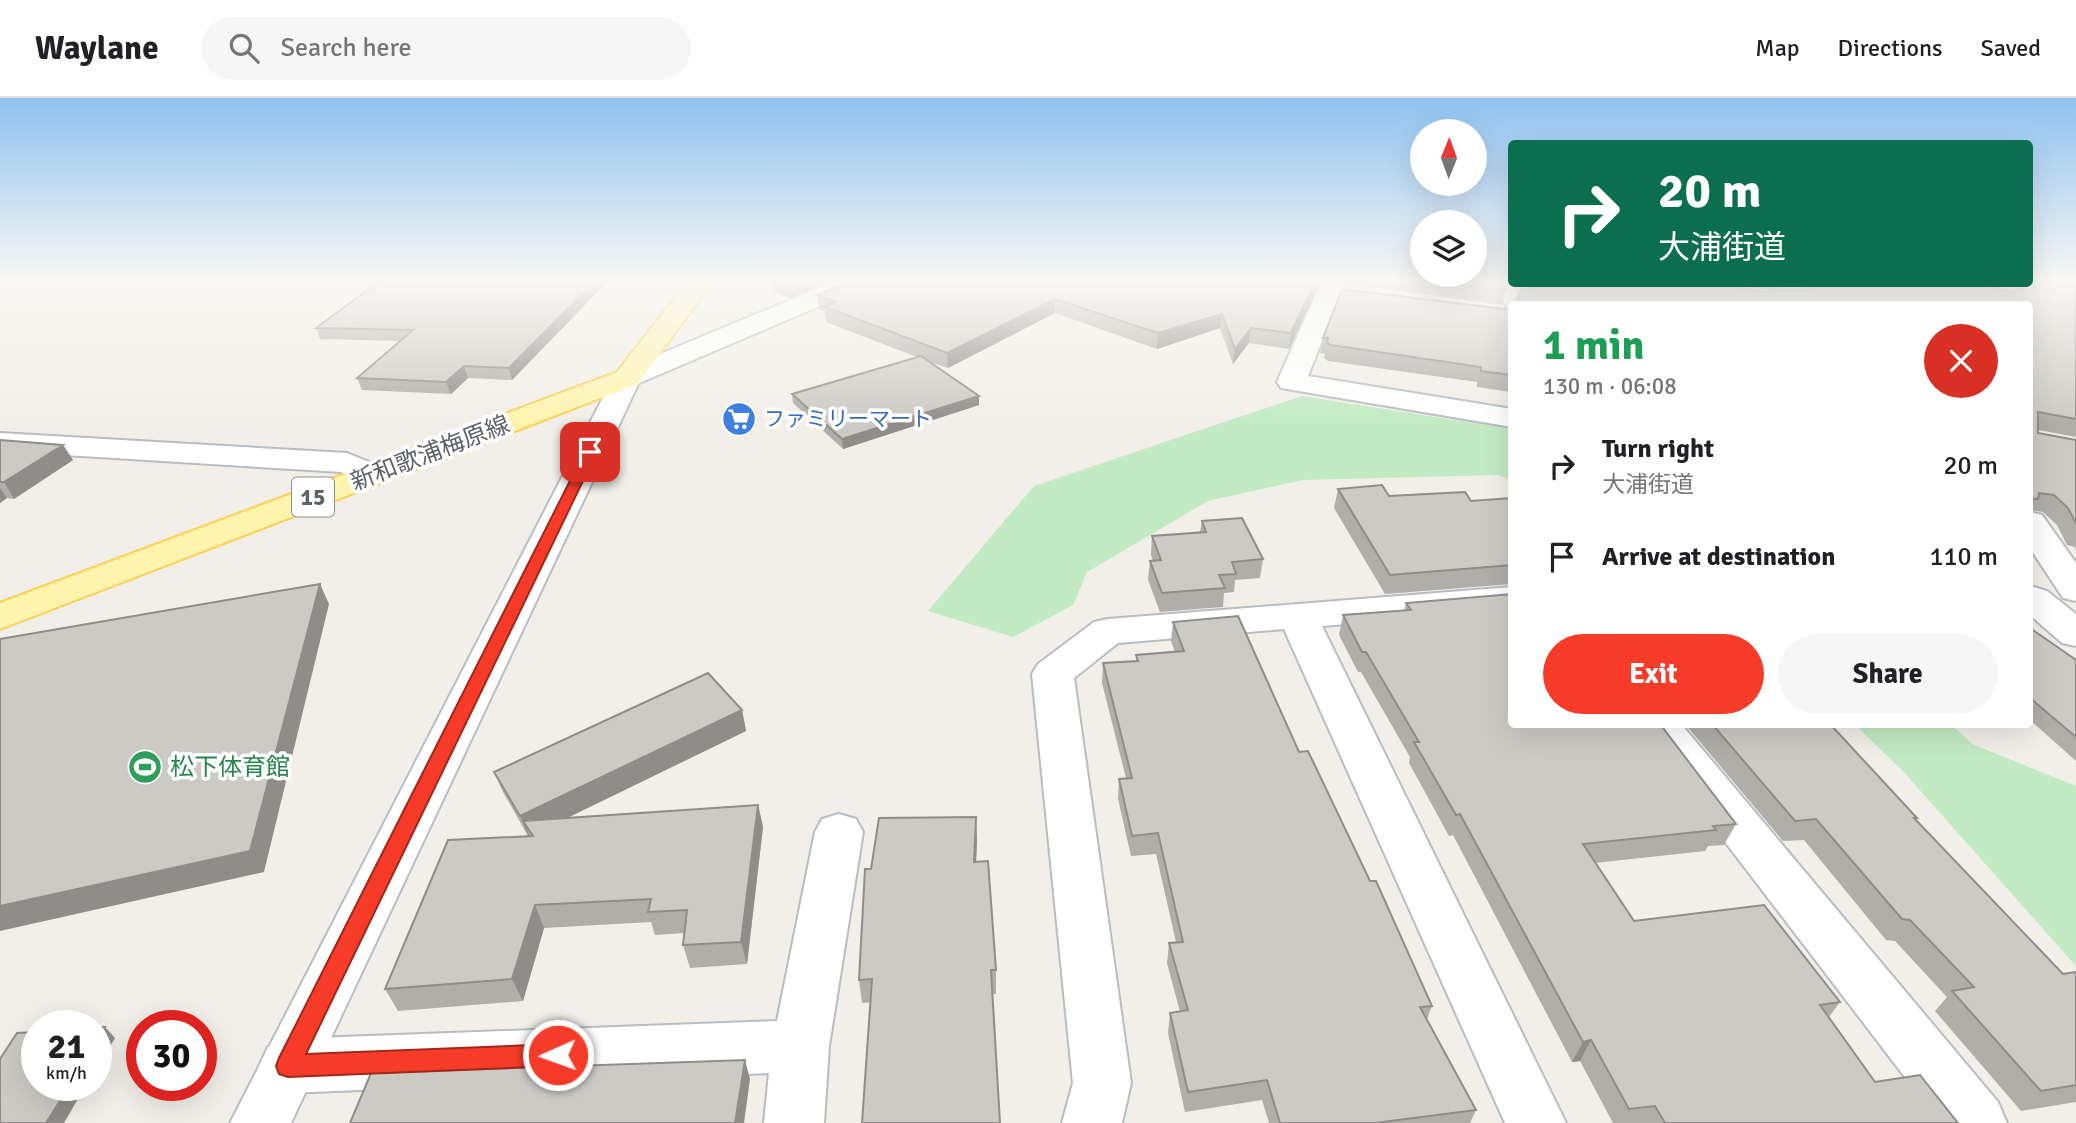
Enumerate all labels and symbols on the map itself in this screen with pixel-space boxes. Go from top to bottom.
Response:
north arrow [1410,119,1488,196]
supermarket icon: ファミリーマート [720,400,758,438]
place label: ファミリーマート [764,406,932,432]
street label: 新和歌浦梅原線 [346,409,514,497]
pin [560,422,620,482]
road number: 15 [292,478,334,516]
sports icon: 松下体育館 [126,748,164,786]
place label: 松下体育館 [170,752,290,782]
speed limit sign: 30 [126,1010,217,1101]
position arrow [521,1018,595,1092]

